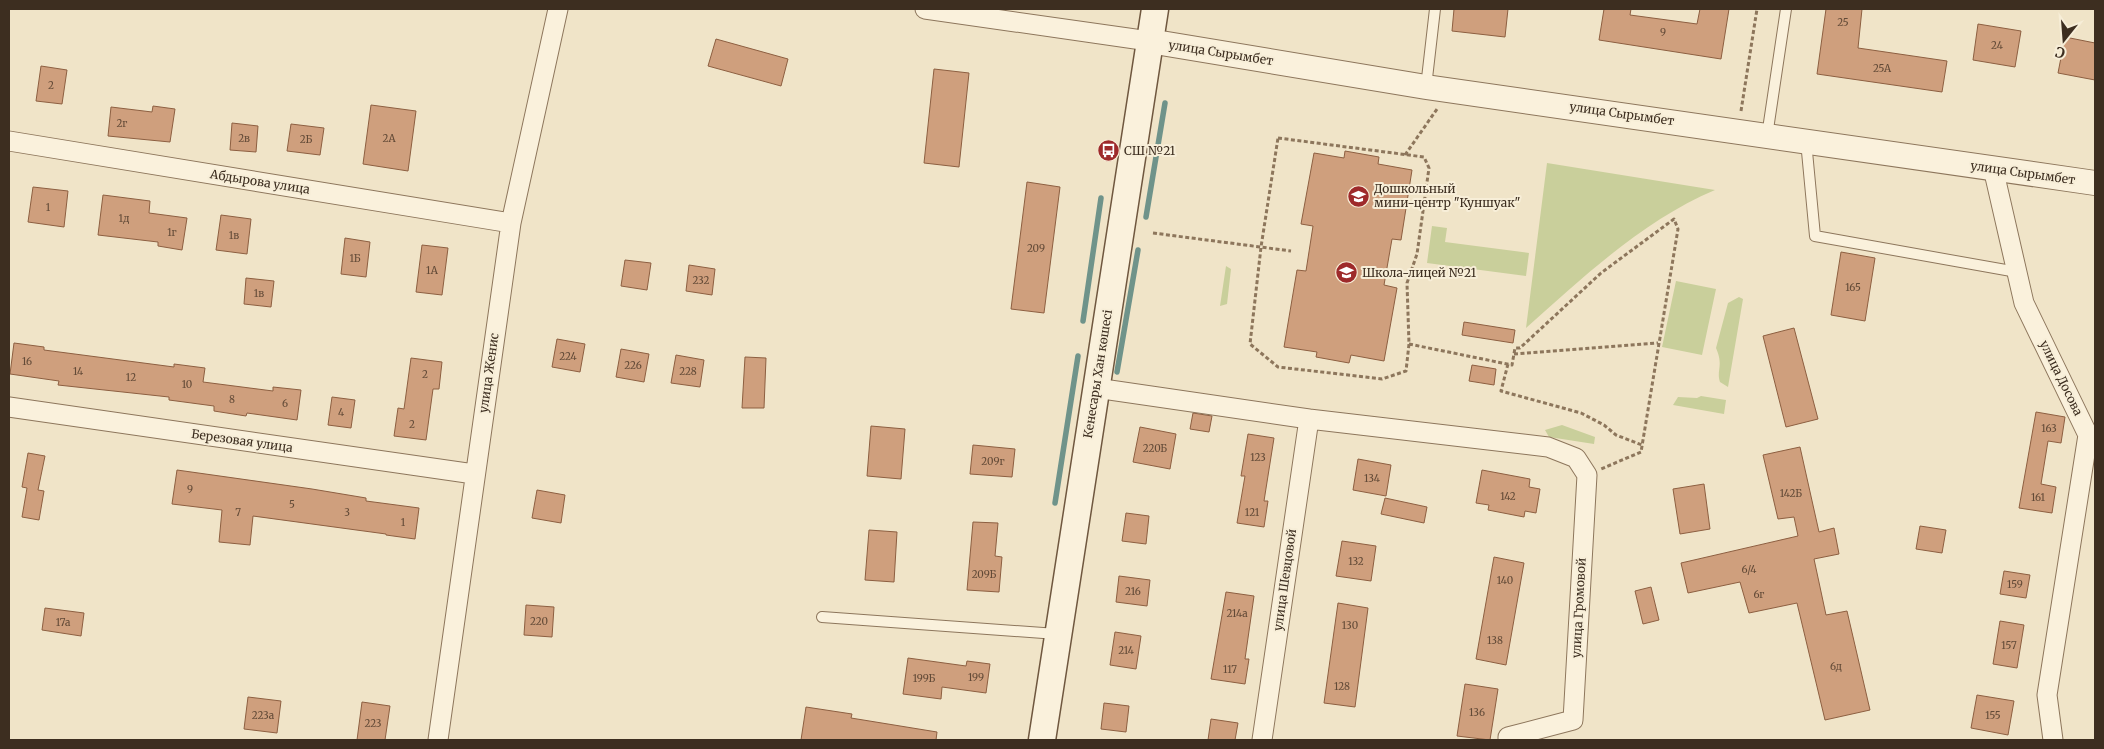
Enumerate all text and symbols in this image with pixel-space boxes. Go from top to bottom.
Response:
north arrow [2039,15,2089,65]
house number: 25 [1837,16,1849,29]
house number: 9 [1660,26,1666,39]
street label: улица Сырымбет [1168,37,1275,68]
house number: 24 [1991,39,2003,52]
text: С [2053,42,2067,62]
house number: 25А [1873,62,1892,75]
house number: 2 [48,79,54,92]
street label: улица Сырымбет [1569,99,1676,128]
house number: 2г [117,117,128,130]
house number: 2в [238,132,250,145]
house number: 2А [382,132,396,145]
house number: 2Б [300,133,312,146]
bus stop icon: СШ №21 [1096,139,1120,163]
place label: СШ №21 [1124,143,1176,158]
street label: улица Сырымбет [1970,158,2077,187]
street label: Абдырова улица [208,166,312,197]
place label: Дошкольный мини-центр "Куншуак" [1374,181,1521,210]
school or university icon: Дошкольный мини-центр "Куншуак" [1346,184,1370,208]
house number: 1 [46,201,51,214]
house number: 1д [119,212,129,225]
house number: 1г [167,226,177,239]
house number: 1в [229,229,239,242]
house number: 209 [1027,242,1045,255]
house number: 1Б [349,252,361,265]
school or university icon: Школа-лицей №21 [1334,261,1358,285]
house number: 1А [426,264,439,277]
place label: Школа-лицей №21 [1362,265,1477,280]
house number: 232 [693,274,710,287]
house number: 165 [1845,281,1861,294]
house number: 1в [254,287,264,300]
street label: Кенесары Хан көшесі [1080,308,1115,439]
street label: улица Женис [475,332,502,414]
street label: улица Досова [2037,338,2086,418]
house number: 224 [559,350,577,363]
house number: 16 [22,355,32,368]
house number: 226 [624,359,642,372]
house number: 14 [73,365,83,378]
house number: 228 [679,365,697,378]
house number: 2 [422,368,428,381]
house number: 12 [126,371,136,384]
house number: 10 [182,378,192,391]
house number: 8 [229,393,235,406]
house number: 6 [282,397,288,410]
house number: 4 [338,406,344,419]
house number: 2 [409,418,415,431]
house number: 163 [2041,422,2057,435]
street label: Березовая улица [190,426,294,455]
house number: 220Б [1143,442,1167,455]
house number: 123 [1250,451,1266,464]
house number: 209г [981,455,1005,468]
house number: 134 [1364,472,1380,485]
house number: 9 [187,483,193,496]
house number: 142Б [1780,487,1802,500]
house number: 142 [1500,490,1516,503]
house number: 161 [2031,491,2045,504]
house number: 5 [289,498,295,511]
house number: 7 [235,506,241,519]
house number: 3 [344,506,350,519]
house number: 121 [1245,506,1260,519]
house number: 1 [401,516,406,529]
street label: улица Шевцовой [1270,528,1299,632]
house number: 132 [1348,555,1364,568]
street label: улица Громовой [1568,557,1589,659]
house number: 6/4 [1741,563,1757,576]
house number: 209Б [972,568,996,581]
house number: 140 [1497,574,1513,587]
house number: 159 [2007,578,2023,591]
house number: 216 [1125,585,1141,598]
house number: 6г [1753,588,1765,601]
house number: 214а [1226,607,1248,620]
house number: 220 [530,615,548,628]
house number: 17а [56,616,71,629]
house number: 130 [1342,619,1358,632]
house number: 138 [1487,634,1503,647]
house number: 157 [2001,639,2017,652]
house number: 214 [1118,644,1134,657]
house number: 6д [1830,660,1842,673]
house number: 117 [1223,663,1237,676]
house number: 199 [968,671,984,684]
house number: 199Б [913,672,935,685]
house number: 128 [1334,680,1350,693]
house number: 136 [1469,706,1485,719]
house number: 223а [252,709,275,722]
house number: 155 [1985,709,2001,722]
house number: 223 [364,717,382,730]

